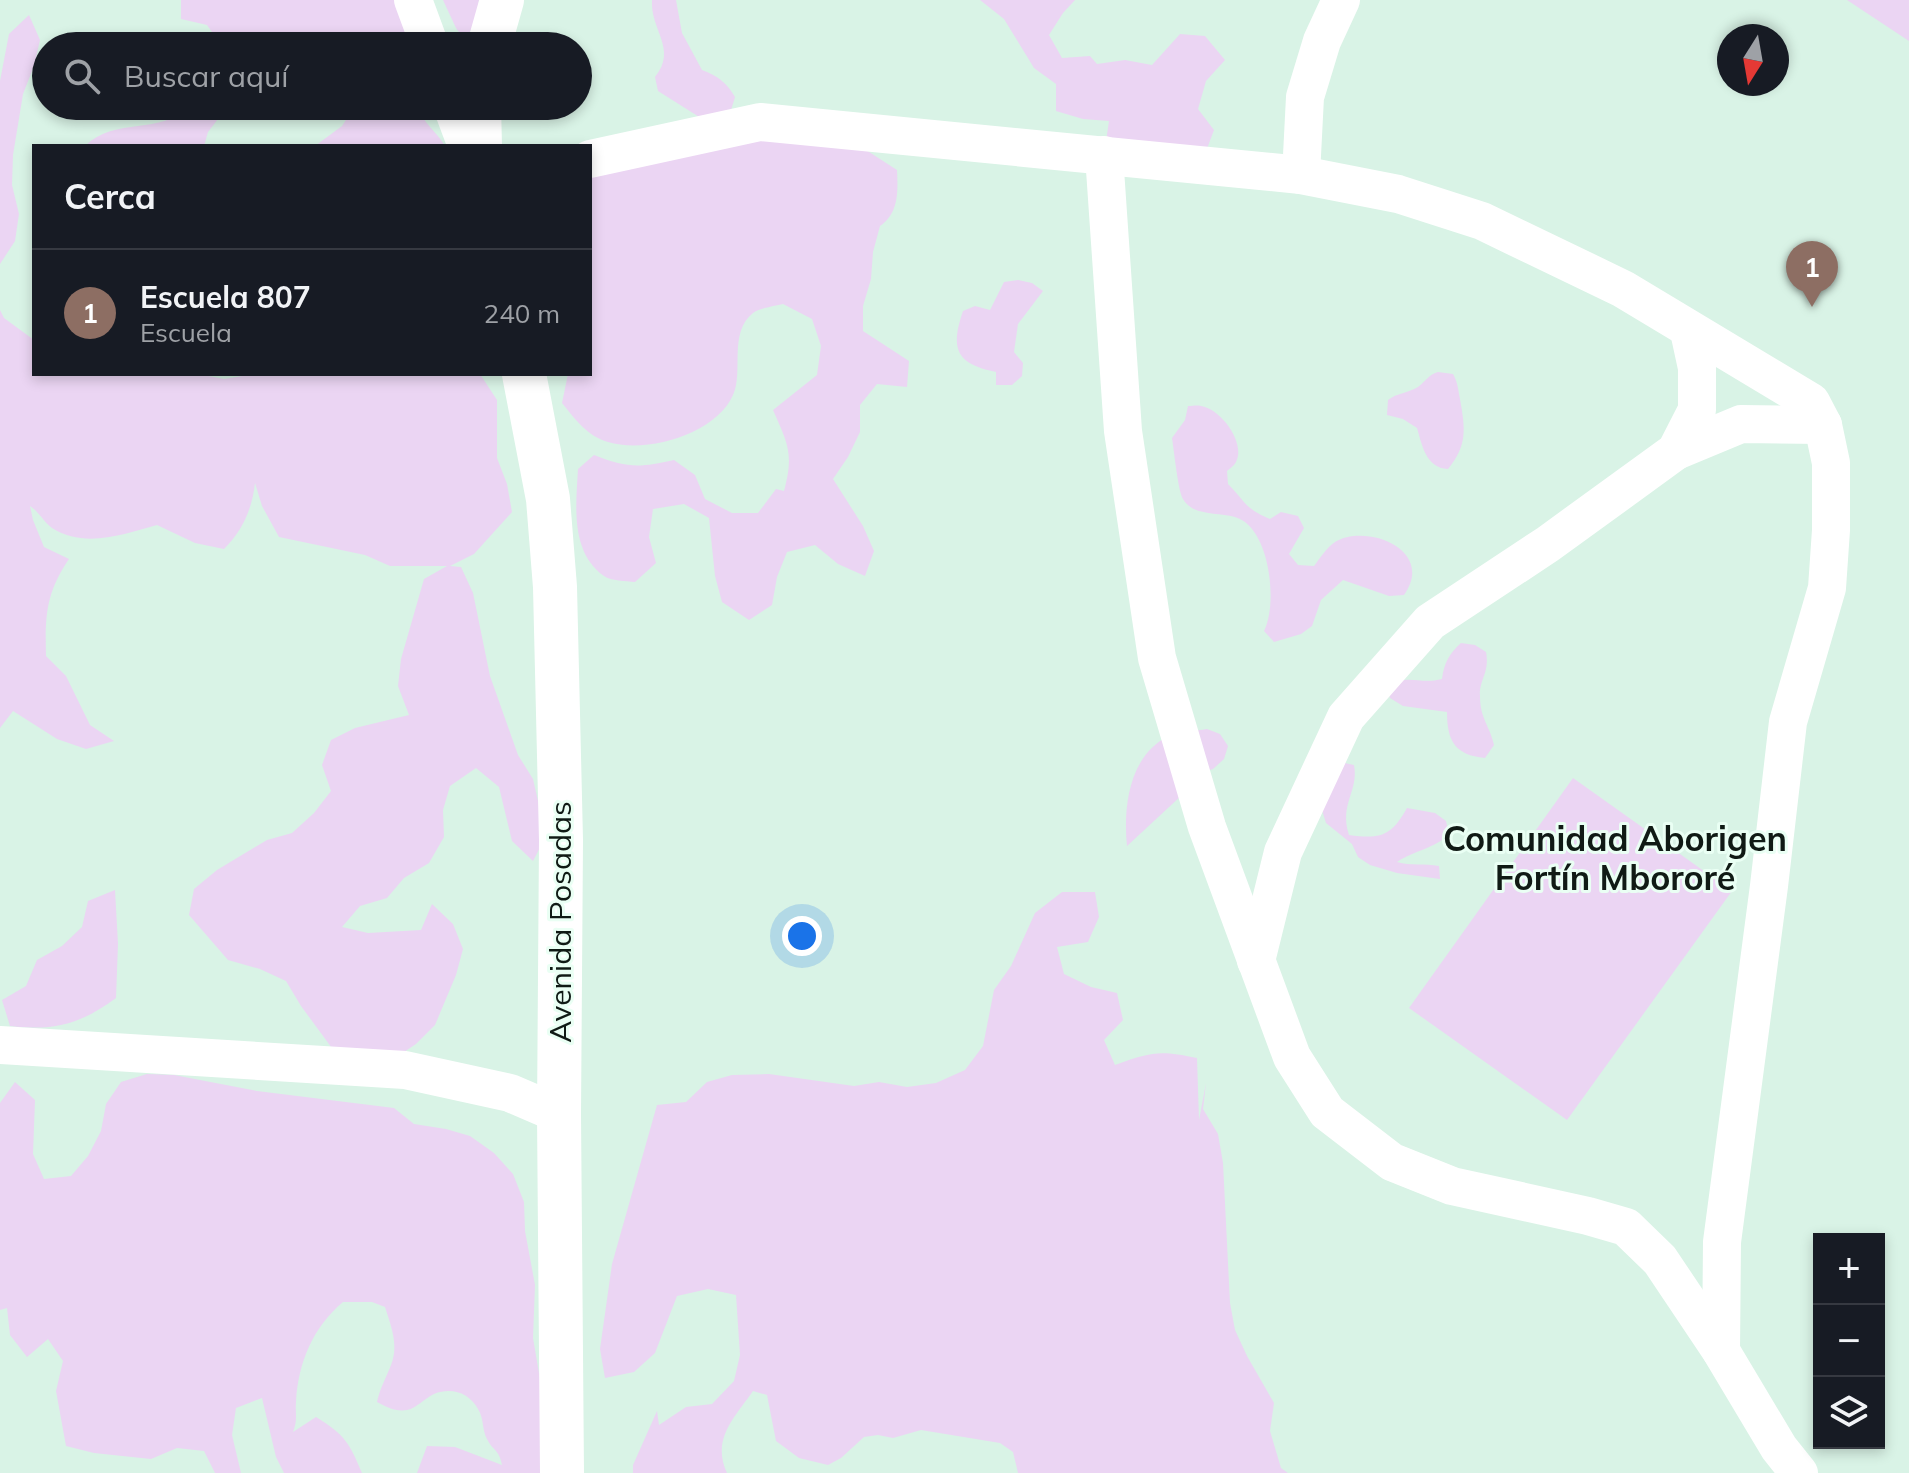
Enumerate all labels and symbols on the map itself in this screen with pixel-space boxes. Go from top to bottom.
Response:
north arrow [1717,24,1789,96]
pin: 1 [1786,241,1838,307]
street label: Avenida Posadas [541,801,579,1043]
district label: Comunidad Aborigen Fortín Mbororé [1443,817,1787,899]
your location [782,916,822,956]

